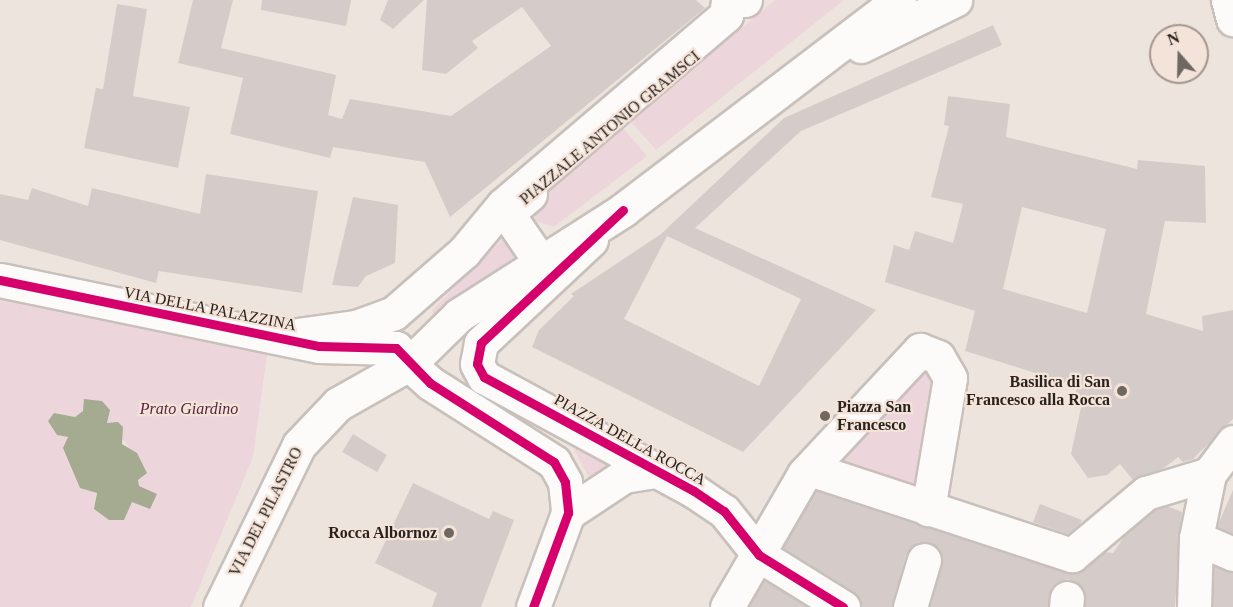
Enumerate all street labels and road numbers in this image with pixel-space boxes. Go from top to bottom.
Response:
street label: PIAZZALE ANTONIO GRAMSCI [516,47,704,209]
street label: VIA DELLA PALAZZINA [121,283,299,335]
street label: PIAZZA DELLA ROCCA [550,390,710,490]
street label: VIA DEL PILASTRO [225,443,307,581]

